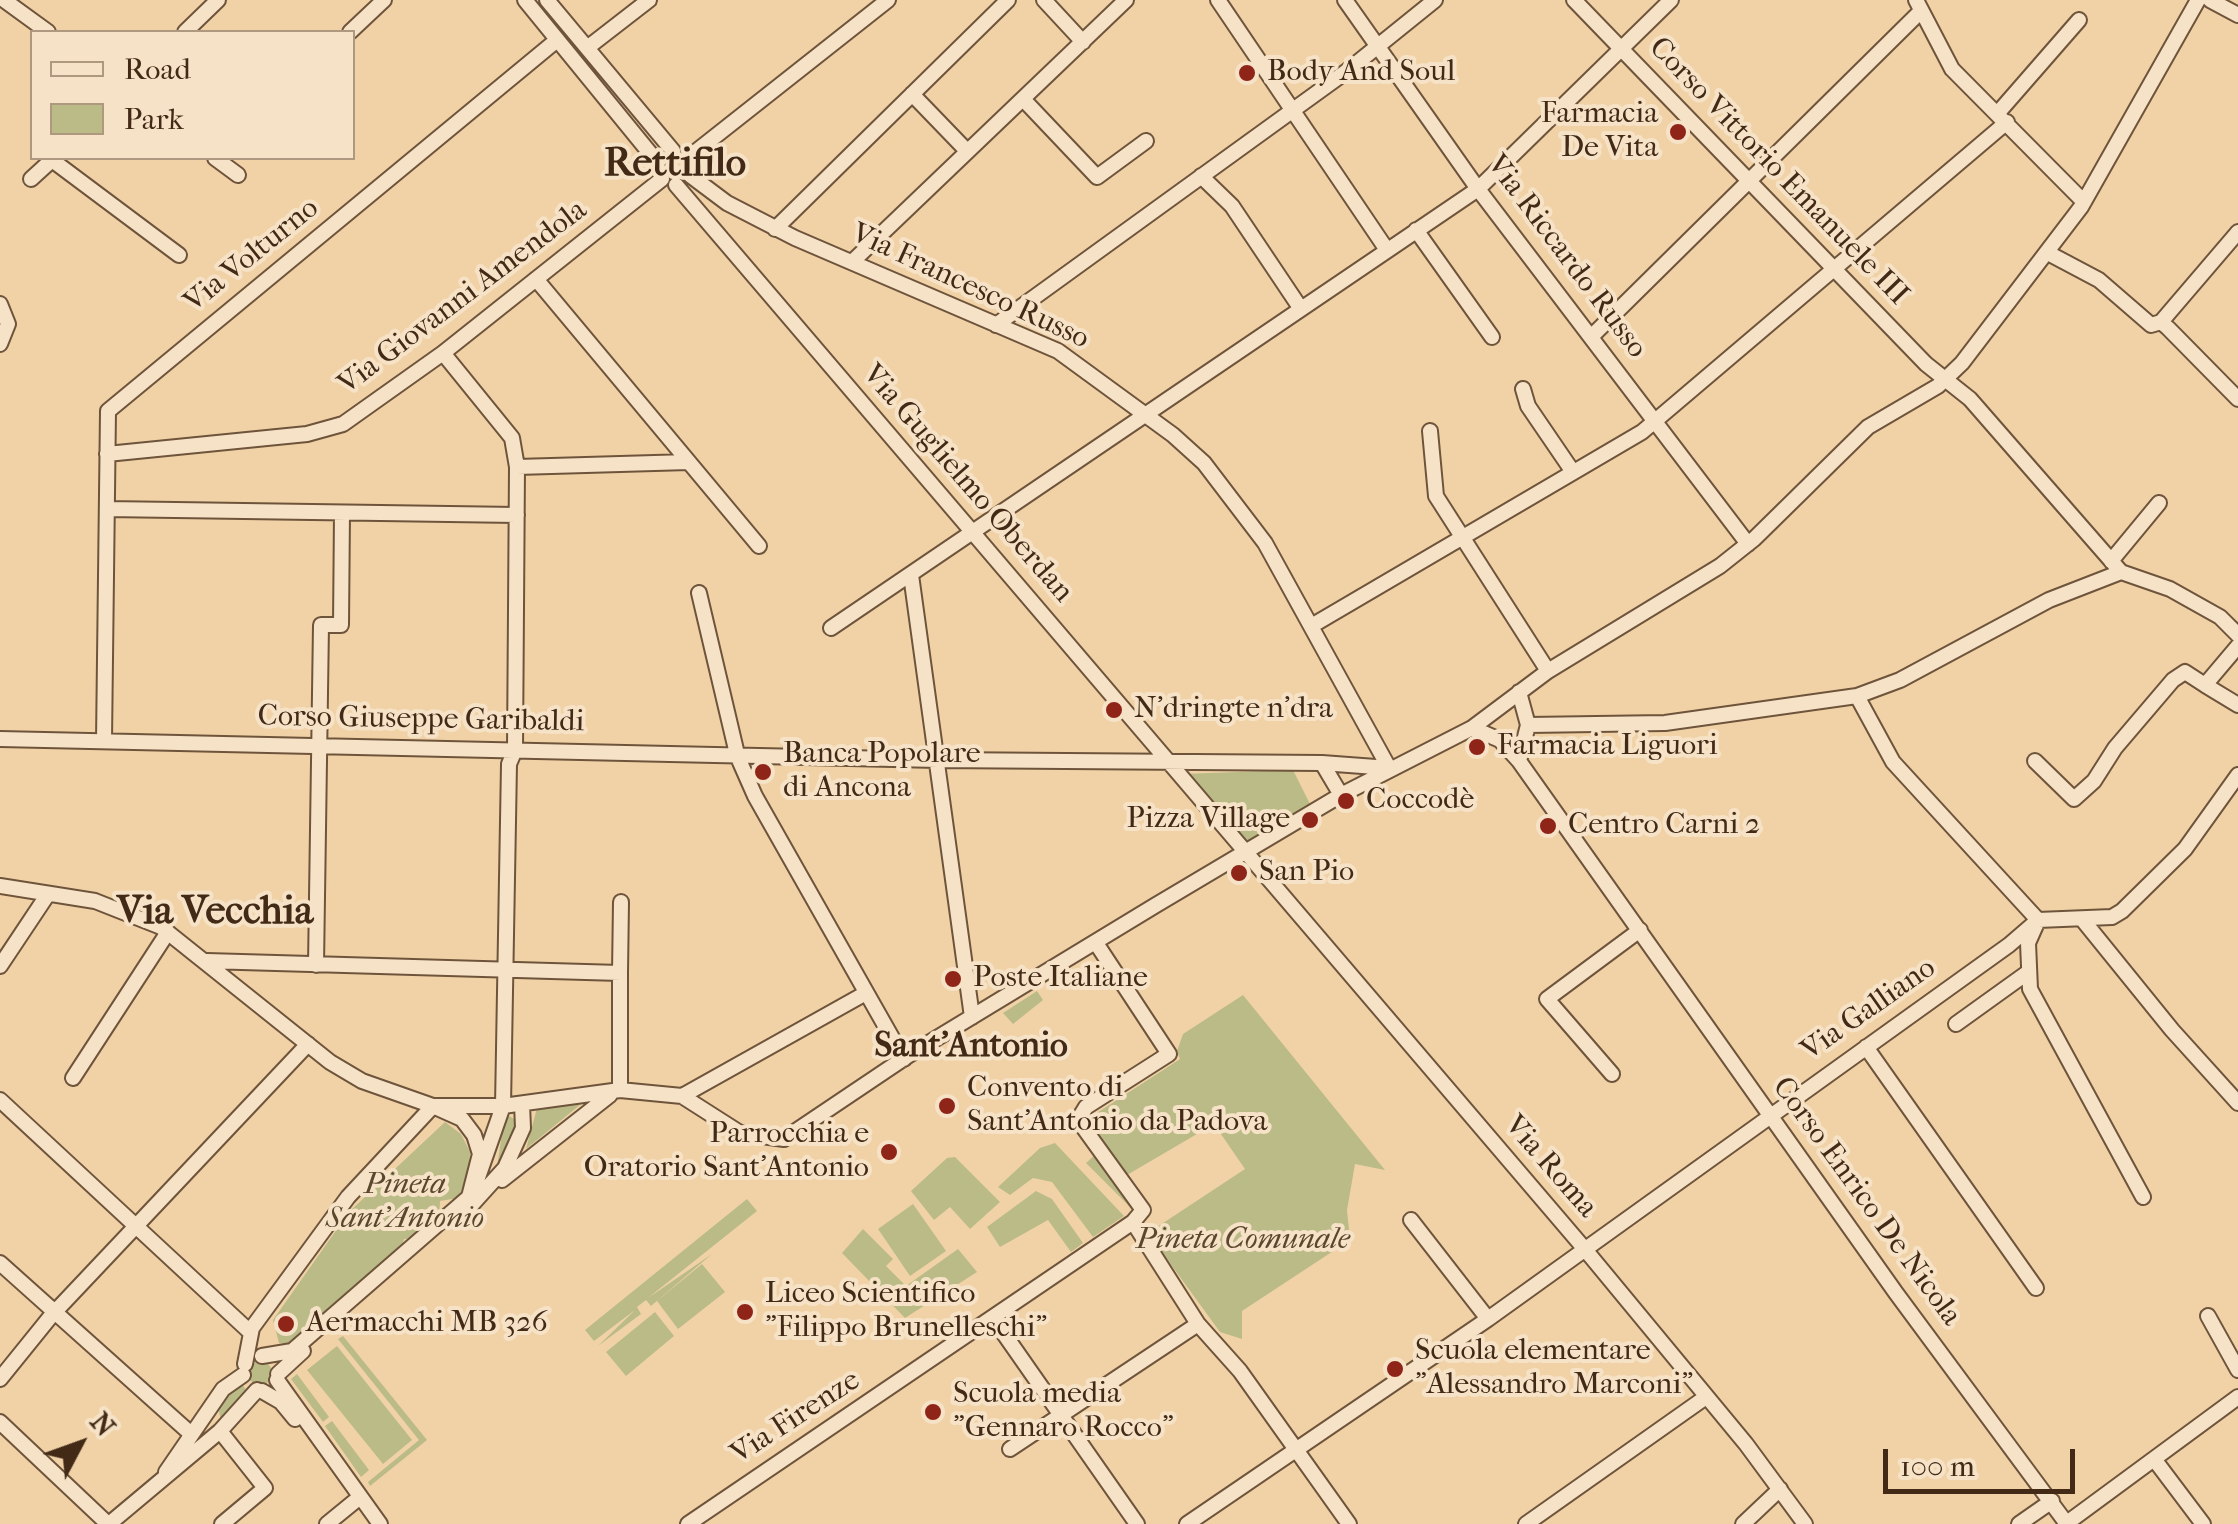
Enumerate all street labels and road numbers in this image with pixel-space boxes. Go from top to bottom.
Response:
street label: Corso Vittorio Emanuele III [1641,31,1915,313]
street label: Via Riccardo Russo [1478,148,1654,366]
street label: Via Volturno [178,191,326,321]
street label: Via Giovanni Amendola [332,193,594,403]
street label: Via Francesco Russo [845,216,1095,358]
street label: Via Guglielmo Oberdan [854,358,1080,610]
street label: Corso Giuseppe Garibaldi [257,699,585,741]
street label: Via Galliano [1795,951,1943,1069]
street label: Corso Enrico De Nicola [1764,1071,1968,1333]
street label: Via Roma [1496,1108,1604,1226]
street label: Via Firenze [725,1363,867,1473]

